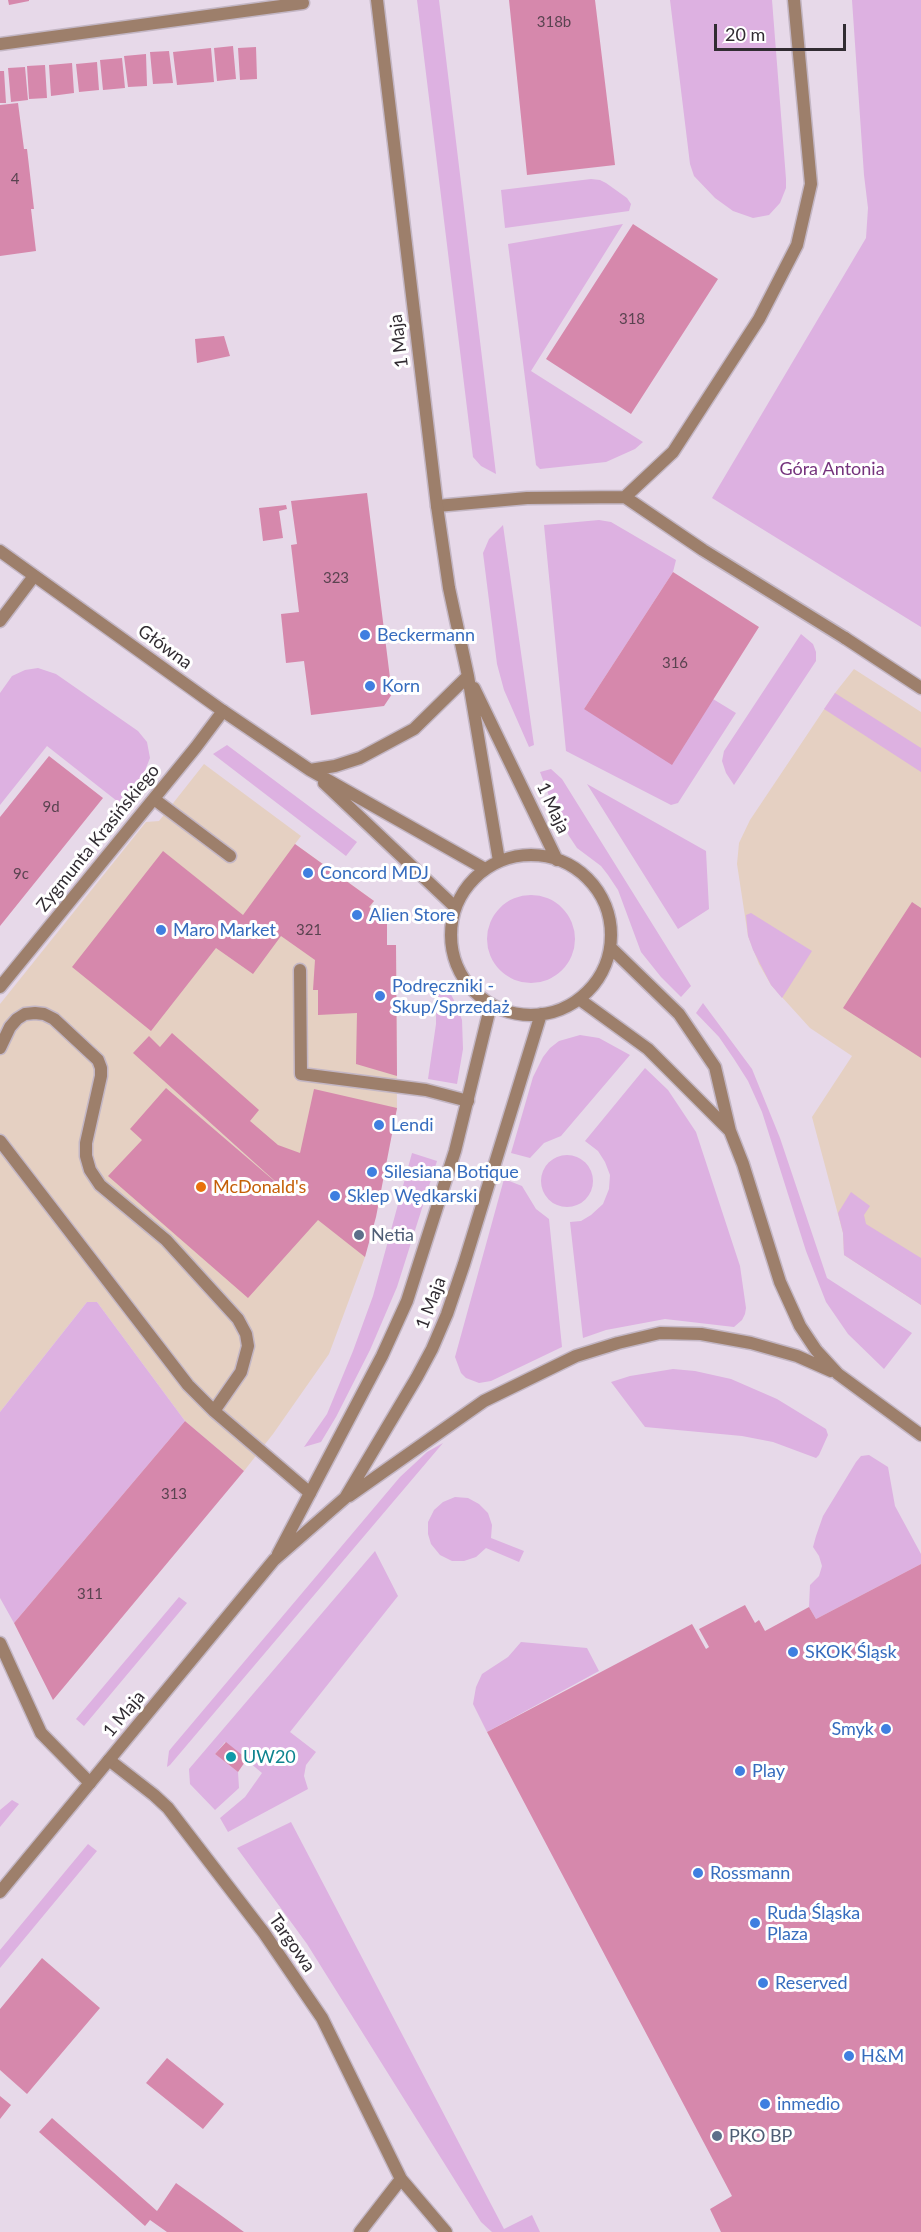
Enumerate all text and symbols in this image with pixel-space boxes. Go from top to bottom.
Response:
scale bar [717,12,849,50]
house number: 318b [537,13,571,31]
text: 20 m [725,23,765,45]
house number: 4 [11,170,19,188]
house number: 318 [619,310,645,328]
street label: 1 Maja [385,313,413,369]
park label: Góra Antonia [779,458,885,480]
house number: 323 [323,569,349,587]
street label: Główna [134,620,196,674]
place label: Beckermann [377,624,475,646]
marker: Beckermann [358,628,372,642]
house number: 316 [662,654,688,672]
place label: Korn [382,675,420,697]
marker: Korn [363,679,377,693]
street label: Zygmunta Krasińskiego [32,760,164,916]
street label: 1 Maja [532,779,574,837]
house number: 9d [42,798,60,816]
place label: Concord MDJ [320,862,429,884]
house number: 9c [13,865,29,883]
marker: Concord MDJ [301,866,315,880]
place label: Alien Store [369,904,456,926]
marker: Alien Store [350,908,364,922]
place label: Maro Market [173,919,276,941]
house number: 321 [296,921,322,939]
marker: Maro Market [154,923,168,937]
place label: Podręczniki - Skup/Sprzedaż [392,975,510,1018]
marker: Podręczniki - Skup/Sprzedaż [373,989,387,1003]
place label: Lendi [391,1114,434,1136]
marker: Lendi [372,1118,386,1132]
place label: Silesiana Botique [384,1161,519,1183]
marker: Silesiana Botique [365,1165,379,1179]
place label: McDonald's [213,1176,306,1198]
marker: McDonald's [194,1180,208,1194]
place label: Sklep Wędkarski [347,1185,477,1207]
marker: Sklep Wędkarski [328,1189,342,1203]
place label: Netia [371,1224,414,1246]
marker: Netia [352,1228,366,1242]
street label: 1 Maja [411,1274,451,1332]
house number: 313 [161,1485,187,1503]
house number: 311 [77,1585,103,1603]
place label: SKOK Śląsk [805,1641,897,1663]
marker: SKOK Śląsk [786,1645,800,1659]
street label: 1 Maja [98,1686,150,1742]
place label: Smyk [831,1718,874,1740]
marker: Smyk [879,1722,893,1736]
place label: UW20 [243,1746,296,1768]
marker: UW20 [224,1750,238,1764]
place label: Play [752,1760,785,1782]
marker: Play [733,1764,747,1778]
place label: Rossmann [710,1862,790,1884]
marker: Rossmann [691,1866,705,1880]
place label: Ruda Śląska Plaza [767,1902,860,1944]
street label: Targowa [264,1910,320,1976]
marker: Ruda Śląska Plaza [748,1916,762,1930]
place label: Reserved [775,1972,848,1994]
marker: Reserved [756,1976,770,1990]
place label: H&M [861,2045,904,2067]
marker: H&M [842,2049,856,2063]
place label: inmedio [777,2093,840,2115]
marker: inmedio [758,2097,772,2111]
place label: PKO BP [729,2125,792,2147]
marker: PKO BP [710,2129,724,2143]

